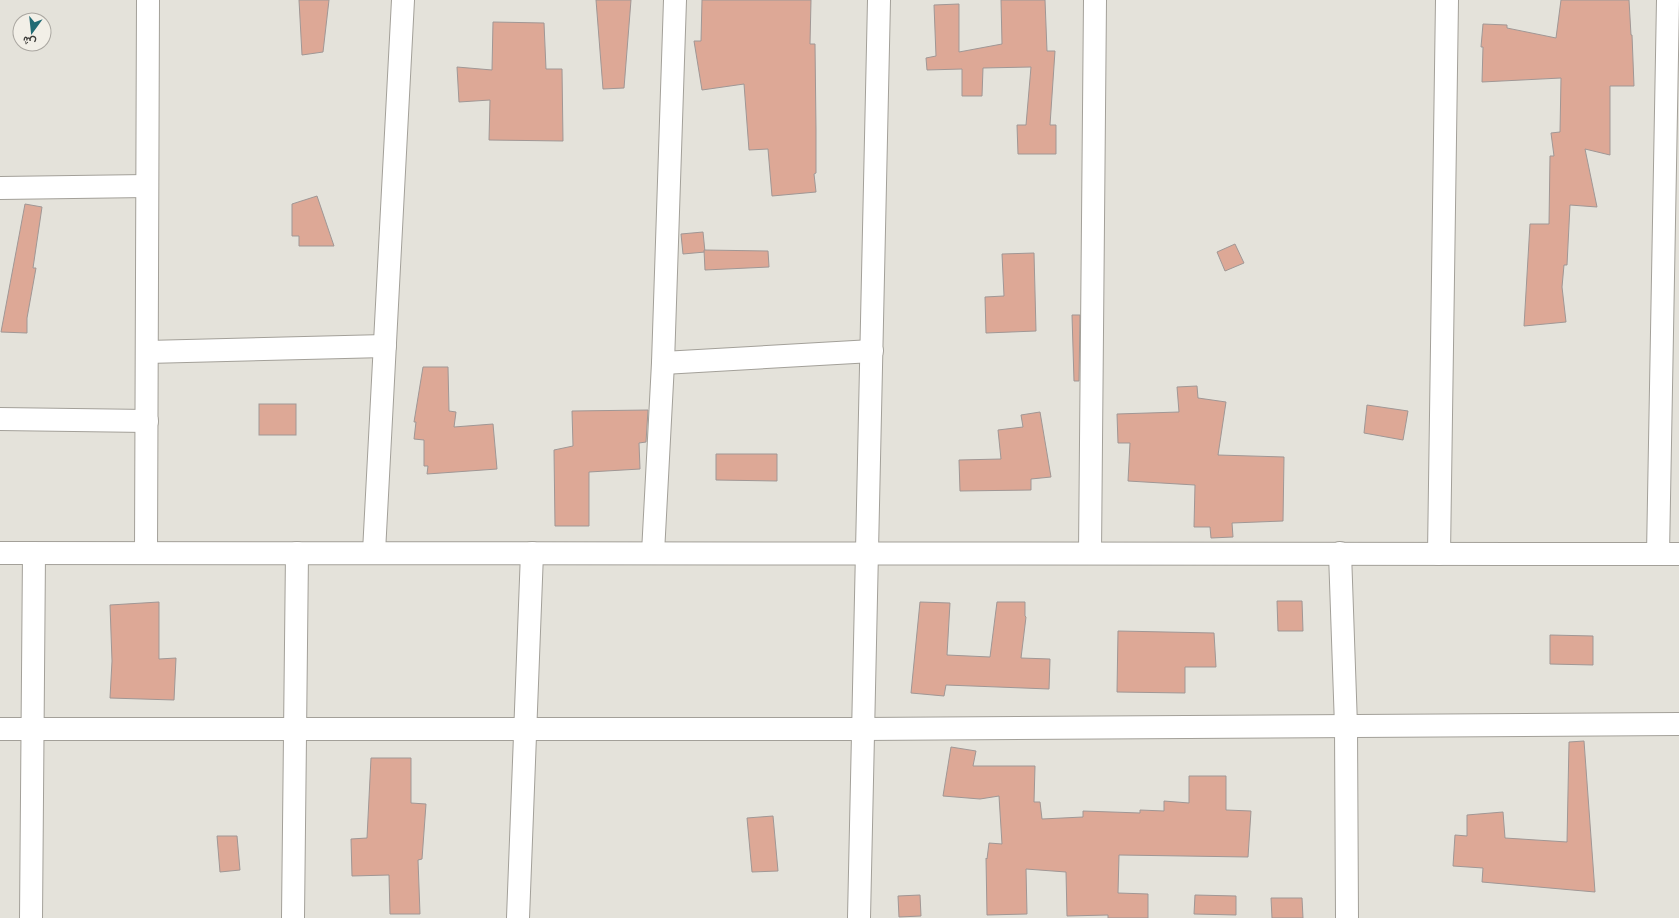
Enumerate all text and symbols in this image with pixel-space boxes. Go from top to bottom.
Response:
north arrow [12,12,52,52]
text: ش [21,33,38,49]

